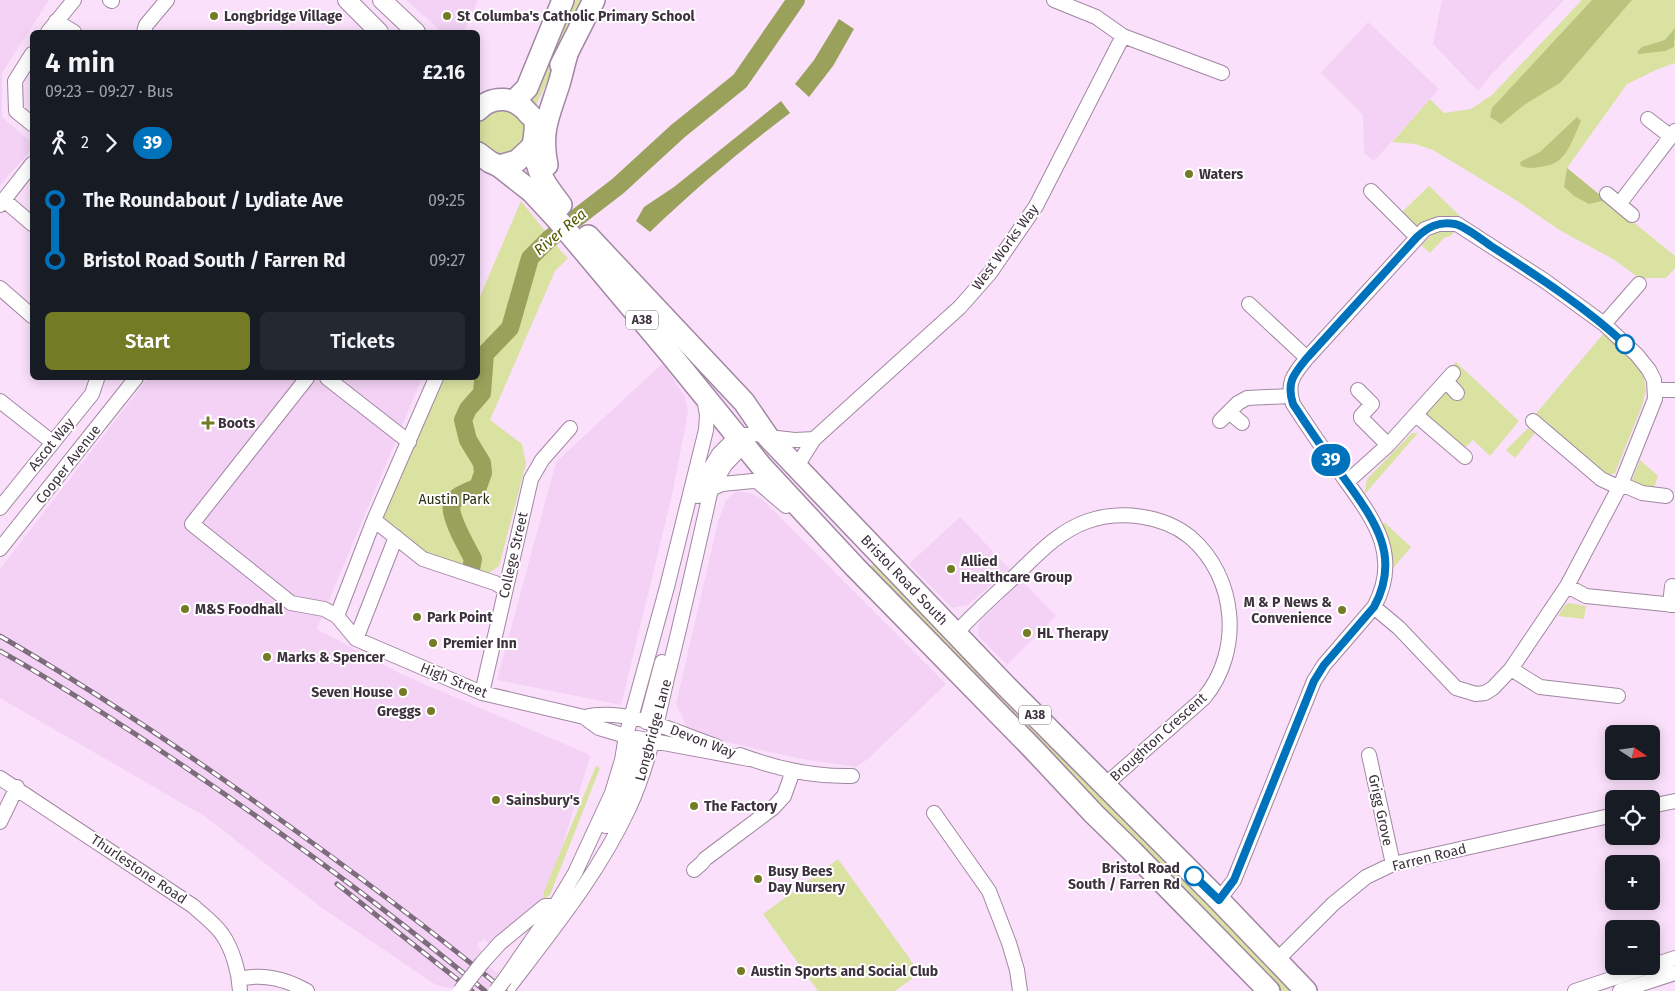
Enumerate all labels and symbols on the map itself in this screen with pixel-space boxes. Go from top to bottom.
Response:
place label: Longbridge Village [224,8,343,25]
place label: St Columba's Catholic Primary School [457,8,696,25]
marker: Longbridge Village [208,10,220,22]
marker: St Columba's Catholic Primary School [441,10,453,22]
place label: Waters [1199,166,1243,183]
marker: Waters [1183,168,1195,180]
street label: West Works Way [969,201,1042,294]
water label: River Rea [530,205,590,259]
road number: A38 [626,310,658,330]
unlabelled marker [1615,334,1635,354]
street label: Ascot Way [25,414,78,474]
place label: Boots [218,415,255,432]
marker: Boots [202,417,214,429]
street label: Cooper Avenue [32,421,104,507]
line badge: 39 [1308,444,1354,476]
park label: Austin Park [418,491,490,508]
street label: College Street [495,509,532,600]
street label: Bristol Road South [857,532,951,629]
place label: Allied Healthcare Group [960,553,1072,586]
marker: Allied Healthcare Group [945,563,957,575]
place label: M & P News & Convenience [1244,594,1332,627]
place label: M&S Foodhall [195,601,284,618]
marker: M&S Foodhall [179,603,191,615]
marker: M & P News & Convenience [1336,604,1348,616]
place label: Park Point [427,609,493,626]
marker: Park Point [411,611,423,623]
place label: HL Therapy [1037,625,1109,642]
marker: HL Therapy [1021,627,1033,639]
place label: Premier Inn [443,635,517,652]
marker: Premier Inn [427,637,439,649]
place label: Marks & Spencer [277,649,385,666]
marker: Marks & Spencer [261,651,273,663]
street label: High Street [418,659,491,702]
street label: Longbridge Lane [632,677,675,783]
place label: Seven House [311,684,393,701]
marker: Seven House [397,686,409,698]
street label: Broughton Crescent [1106,689,1211,785]
place label: Greggs [377,703,421,720]
marker: Greggs [425,705,437,717]
road number: A38 [1019,706,1051,724]
street label: Devon Way [668,721,738,762]
north arrow [1605,725,1660,780]
street label: Grigg Grove [1365,773,1396,848]
place label: Sainsbury's [506,792,580,809]
marker: Sainsbury's [490,794,502,806]
place label: The Factory [704,798,778,815]
marker: The Factory [688,800,700,812]
street label: Thurlestone Road [88,831,190,908]
street label: Farren Road [1390,840,1468,875]
place label: Bristol Road South / Farren Rd [1068,860,1180,893]
place label: Busy Bees Day Nursery [768,863,846,896]
marker: Bristol Road South / Farren Rd [1184,866,1204,886]
marker: Busy Bees Day Nursery [752,873,764,885]
place label: Austin Sports and Social Club [750,963,938,980]
marker: Austin Sports and Social Club [735,965,747,977]

